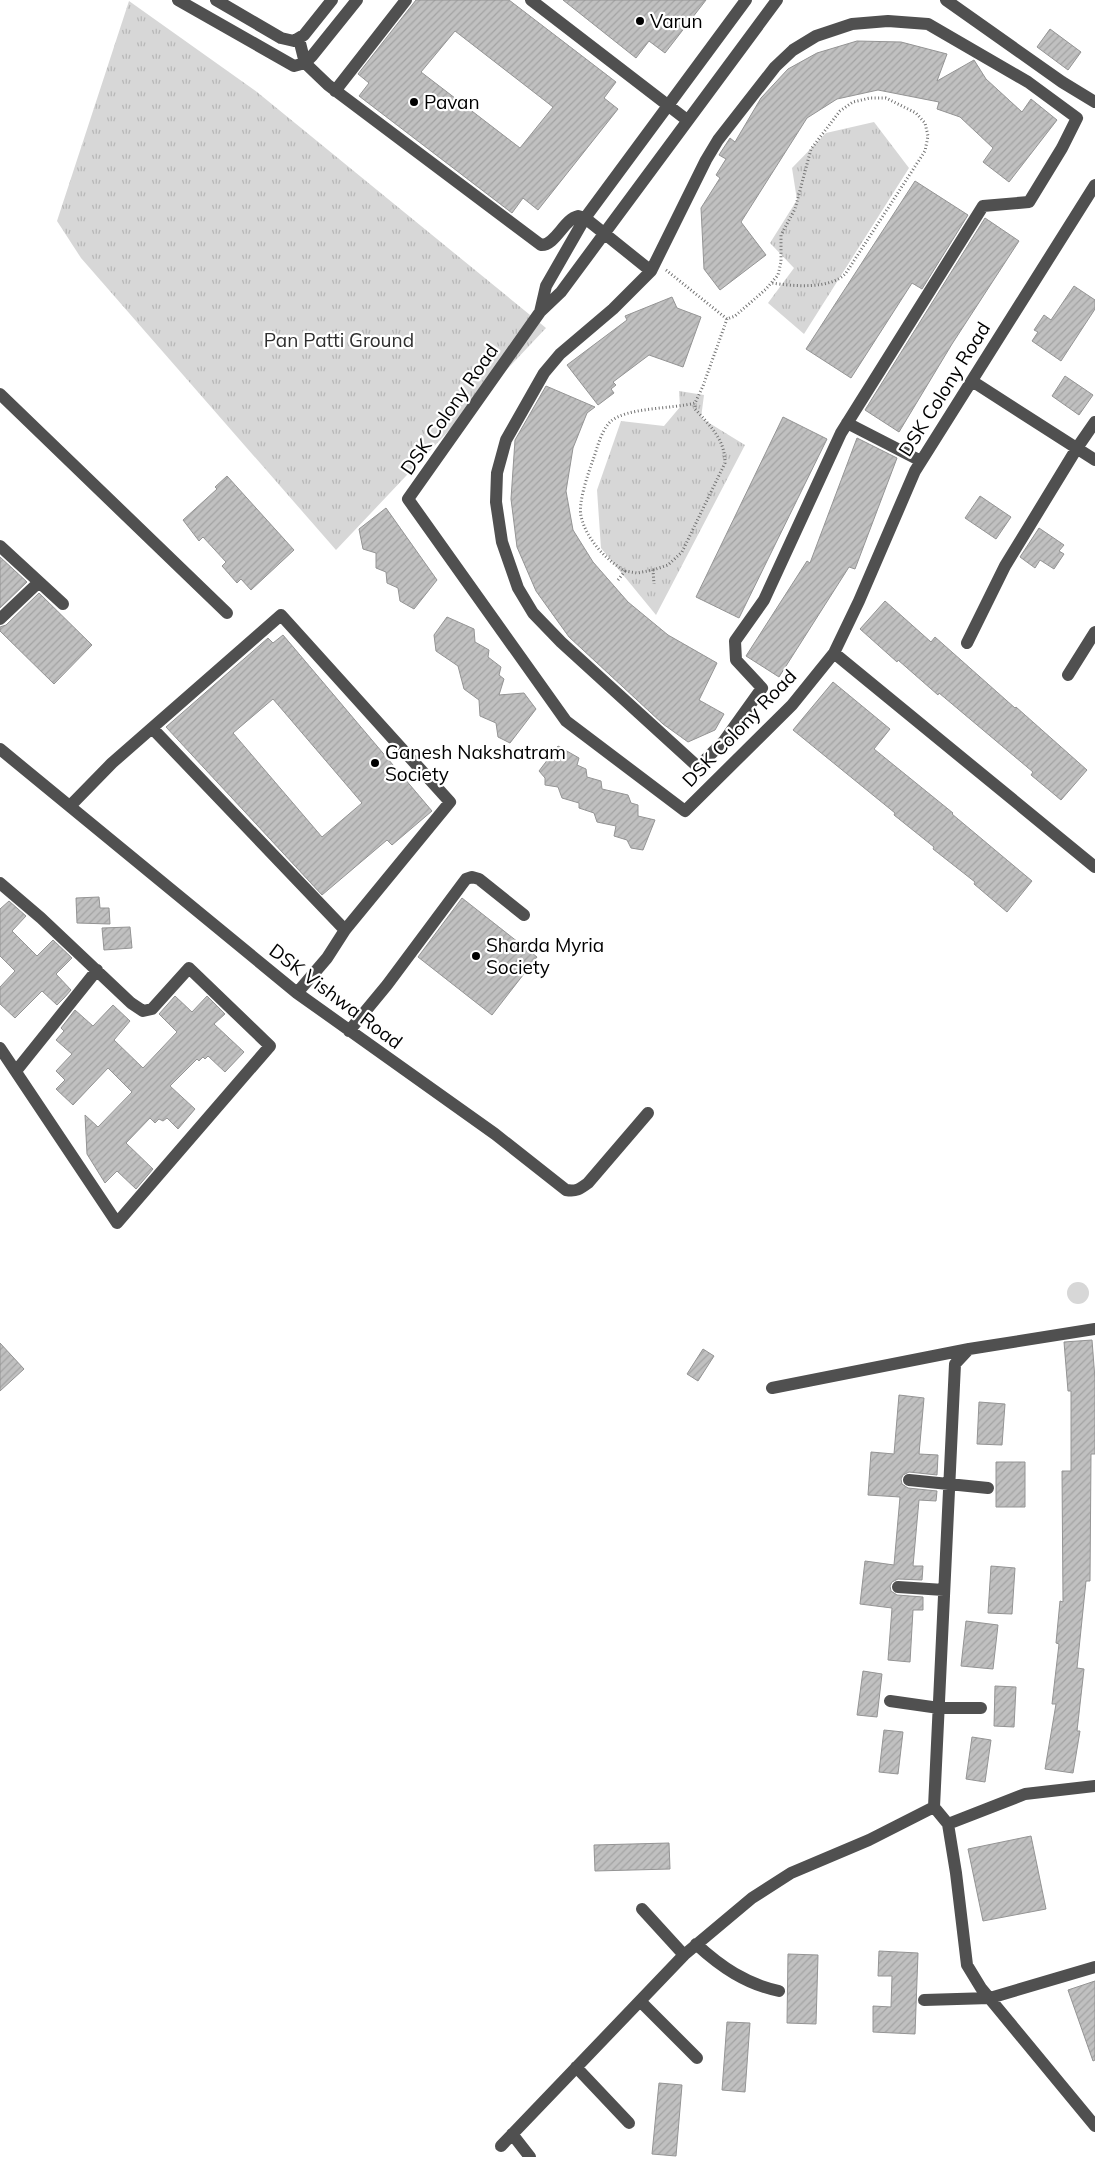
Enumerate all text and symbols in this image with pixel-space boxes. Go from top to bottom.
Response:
place label: Varun [650,9,703,33]
marker: Varun [634,15,646,27]
place label: Pavan [424,90,480,114]
marker: Pavan [408,96,420,108]
street label: DSK Colony Road [893,317,995,461]
park label: Pan Patti Ground [264,328,414,352]
street label: DSK Colony Road [395,339,503,479]
street label: DSK Colony Road [677,664,801,792]
place label: Ganesh Nakshatram Society [385,740,566,786]
marker: Ganesh Nakshatram Society [369,757,381,769]
place label: Sharda Myria Society [486,933,604,979]
street label: DSK Vishwa Road [265,938,407,1054]
marker: Sharda Myria Society [470,950,482,962]

